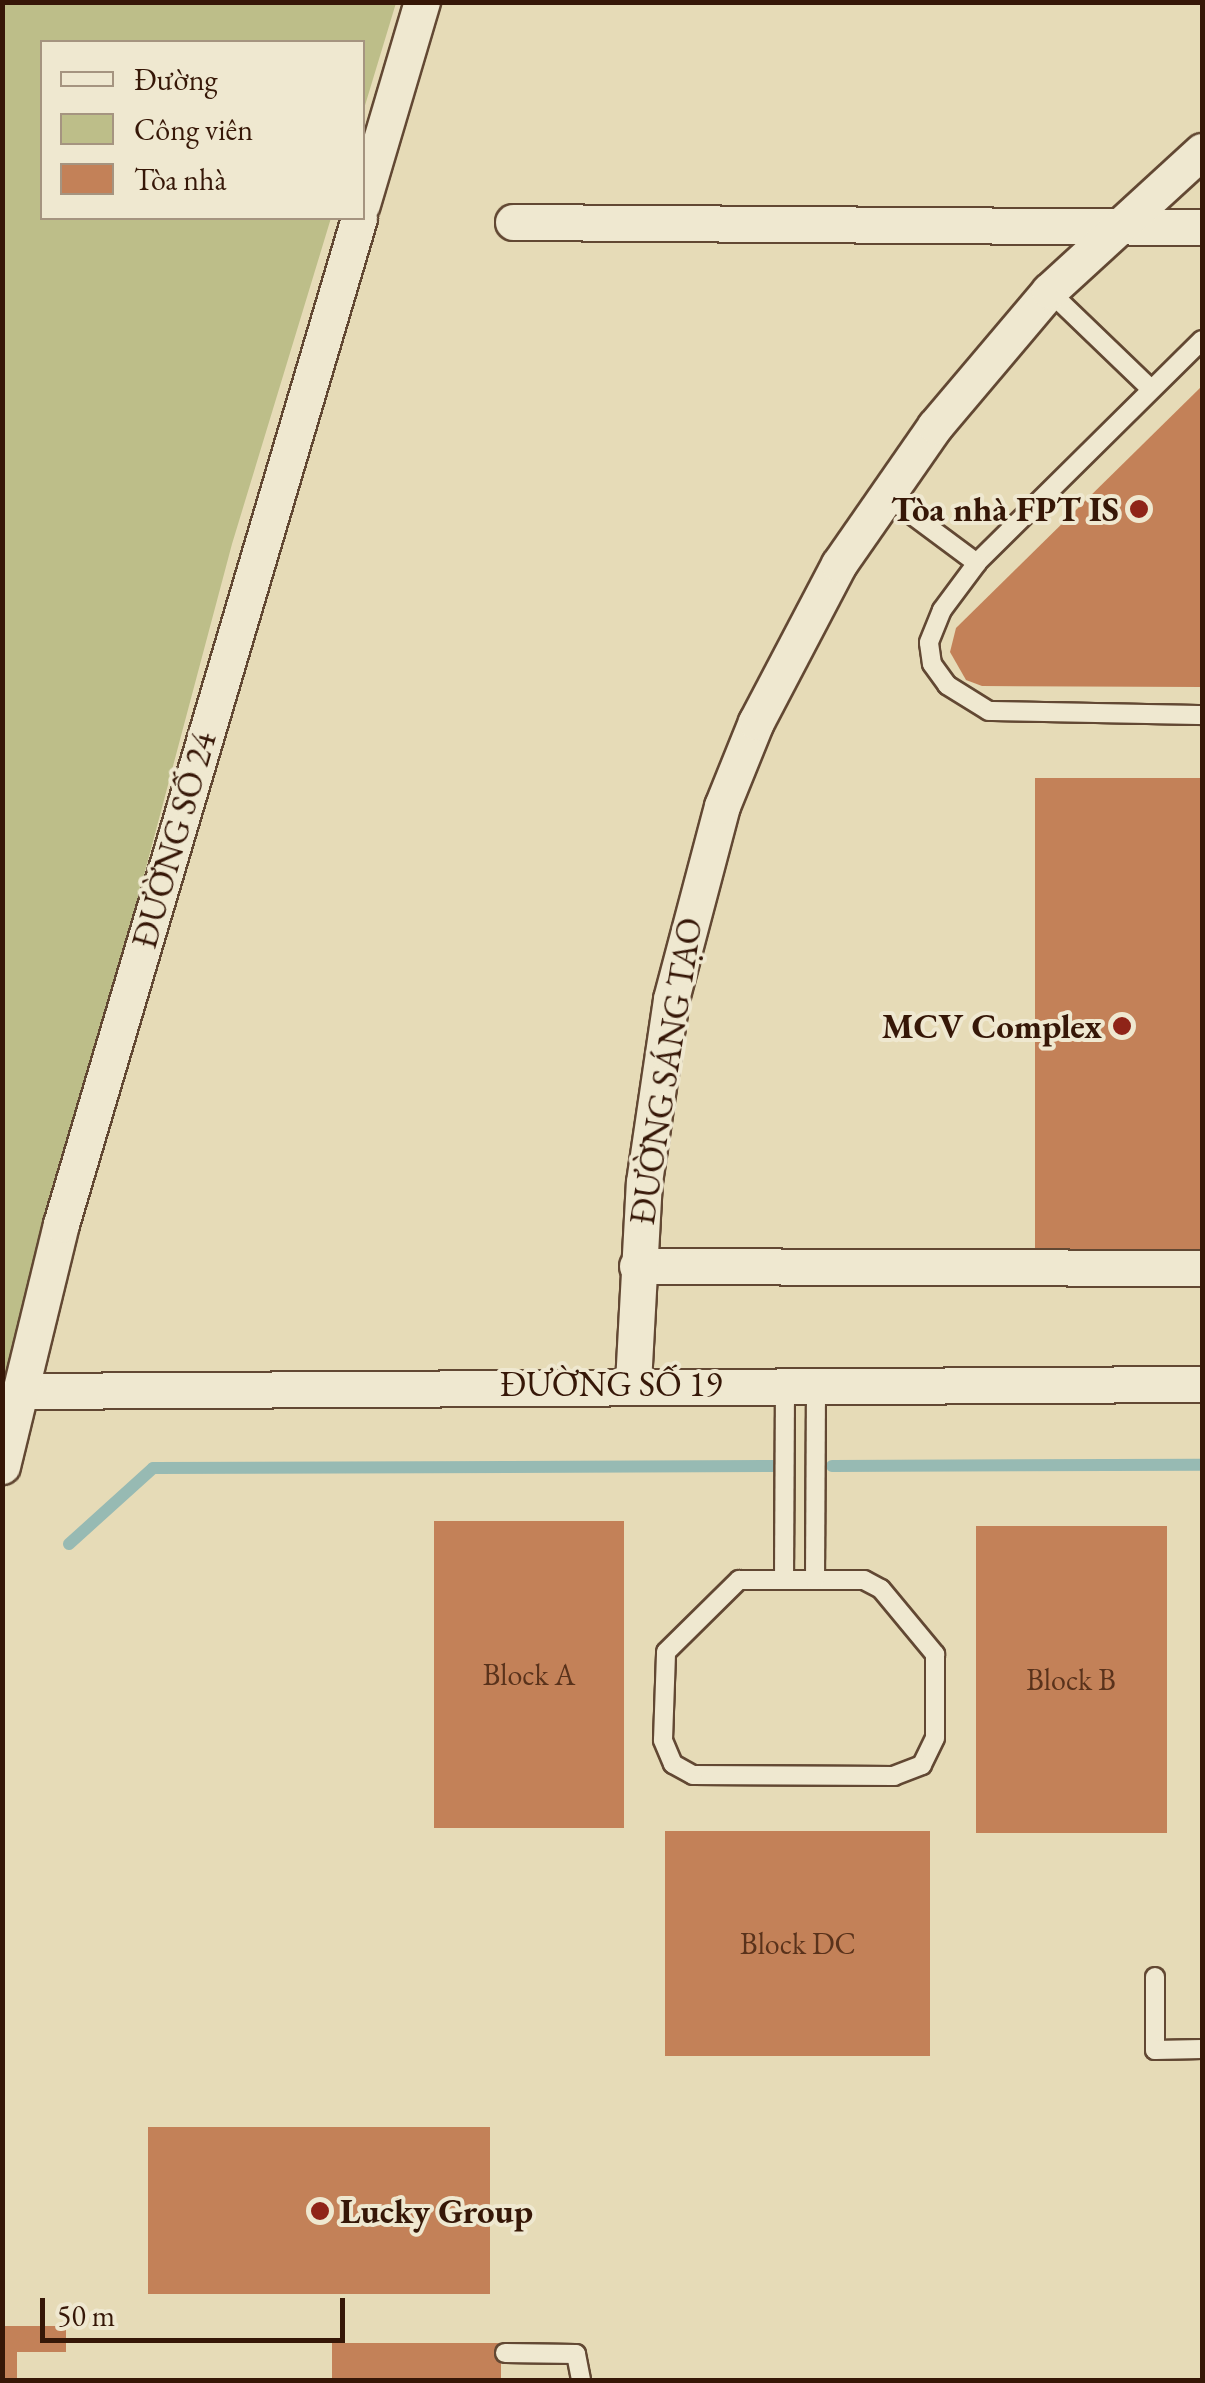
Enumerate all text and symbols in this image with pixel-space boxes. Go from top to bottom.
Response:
legend [40,40,365,220]
text: Đường [134,60,218,99]
text: Công viên [134,110,253,149]
text: Tòa nhà [134,160,226,199]
place label: Tòa nhà FPT IS [891,488,1119,530]
marker: Tòa nhà FPT IS [1128,498,1150,520]
street label: ĐƯỜNG SỐ 24 [123,727,225,953]
street label: ĐƯỜNG SÁNG TẠO [621,915,711,1227]
place label: MCV Complex [882,1005,1102,1047]
marker: MCV Complex [1111,1015,1133,1037]
street label: ĐƯỜNG SỐ 19 [500,1363,722,1405]
house number: Block A [483,1657,575,1693]
house number: Block B [1026,1662,1116,1698]
house number: Block DC [740,1926,856,1962]
place label: Lucky Group [340,2190,533,2232]
marker: Lucky Group [309,2200,331,2222]
scale bar [45,2278,350,2340]
text: 50 m [57,2296,115,2335]

